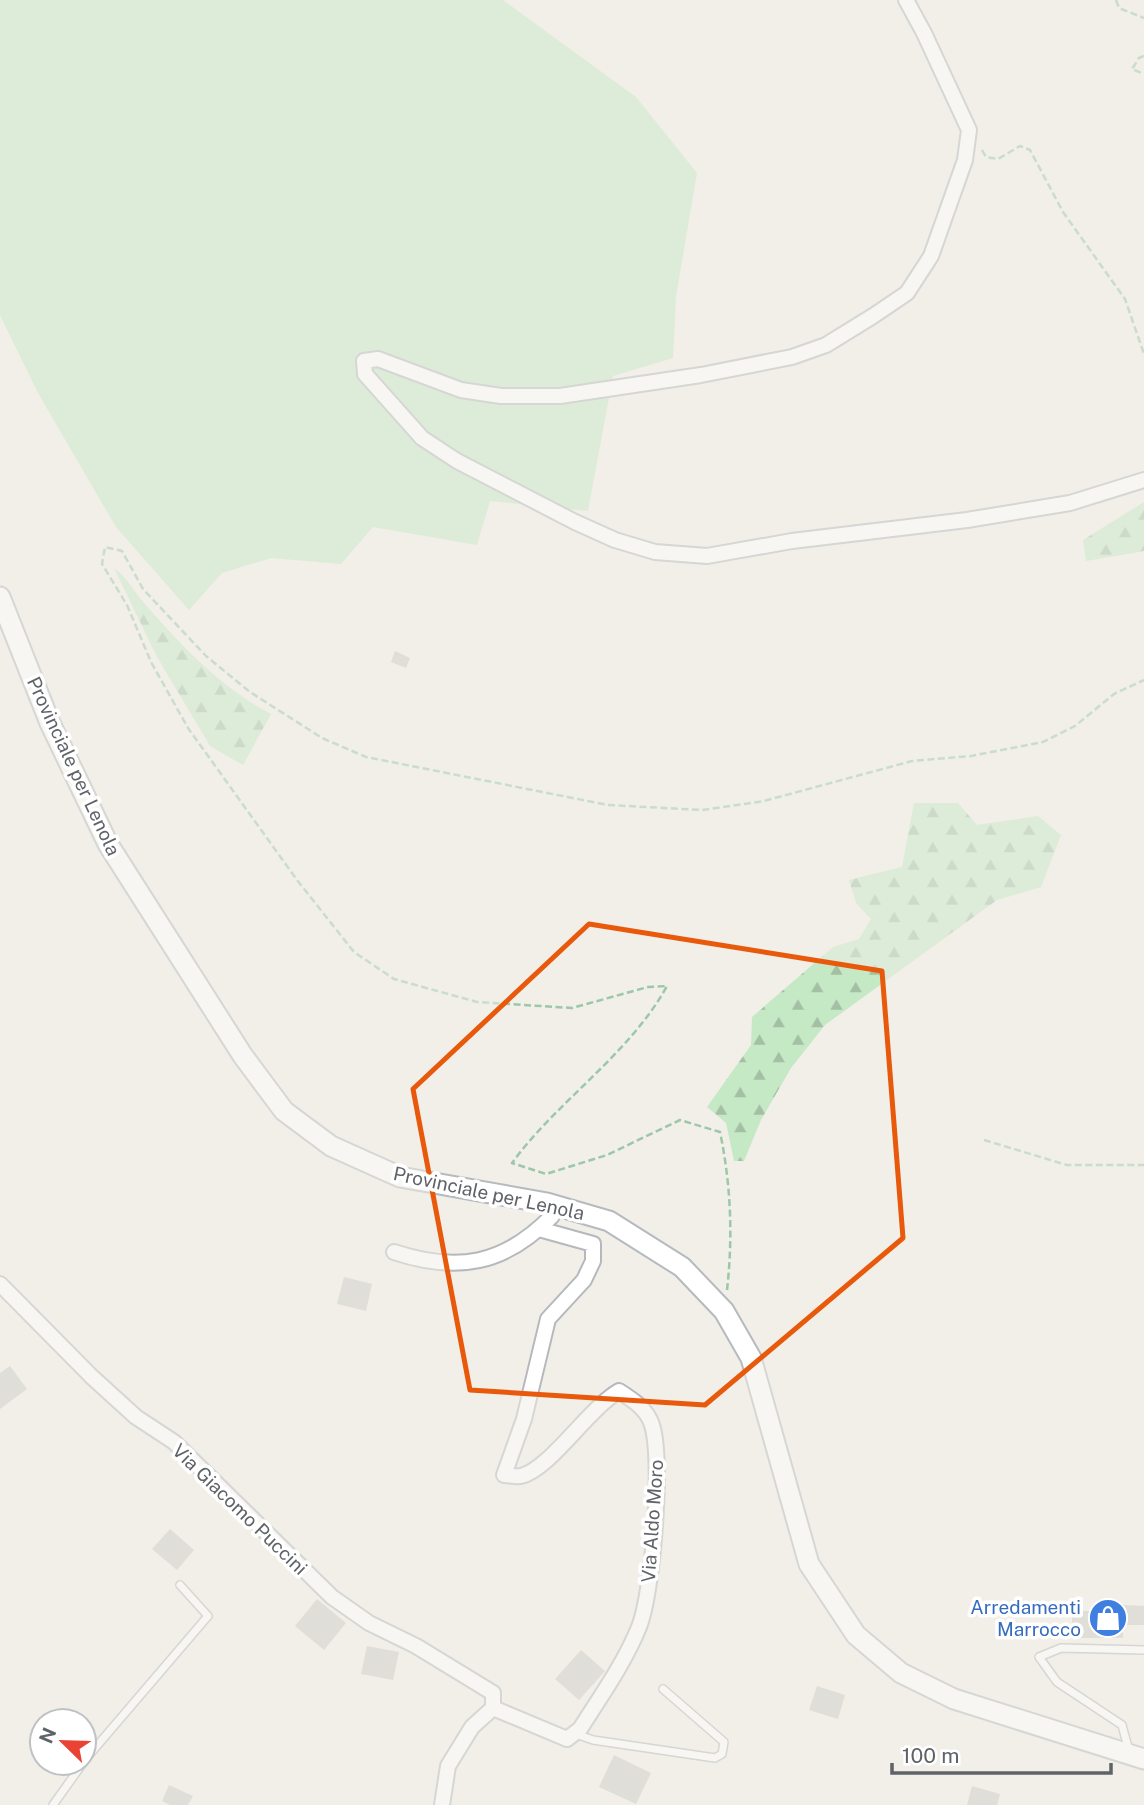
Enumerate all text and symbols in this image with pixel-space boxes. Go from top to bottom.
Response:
street label: Provinciale per Lenola [23,673,125,859]
street label: Provinciale per Lenola [392,1162,586,1224]
street label: Via Giacomo Puccini [168,1439,312,1579]
street label: Via Aldo Moro [637,1459,667,1583]
place label: Arredamenti Marrocco [970,1596,1081,1640]
shop icon: Arredamenti Marrocco [1087,1597,1129,1639]
north arrow [28,1707,98,1777]
text: N [34,1724,60,1746]
scale bar [892,1731,1111,1775]
text: 100 m [902,1743,959,1768]

